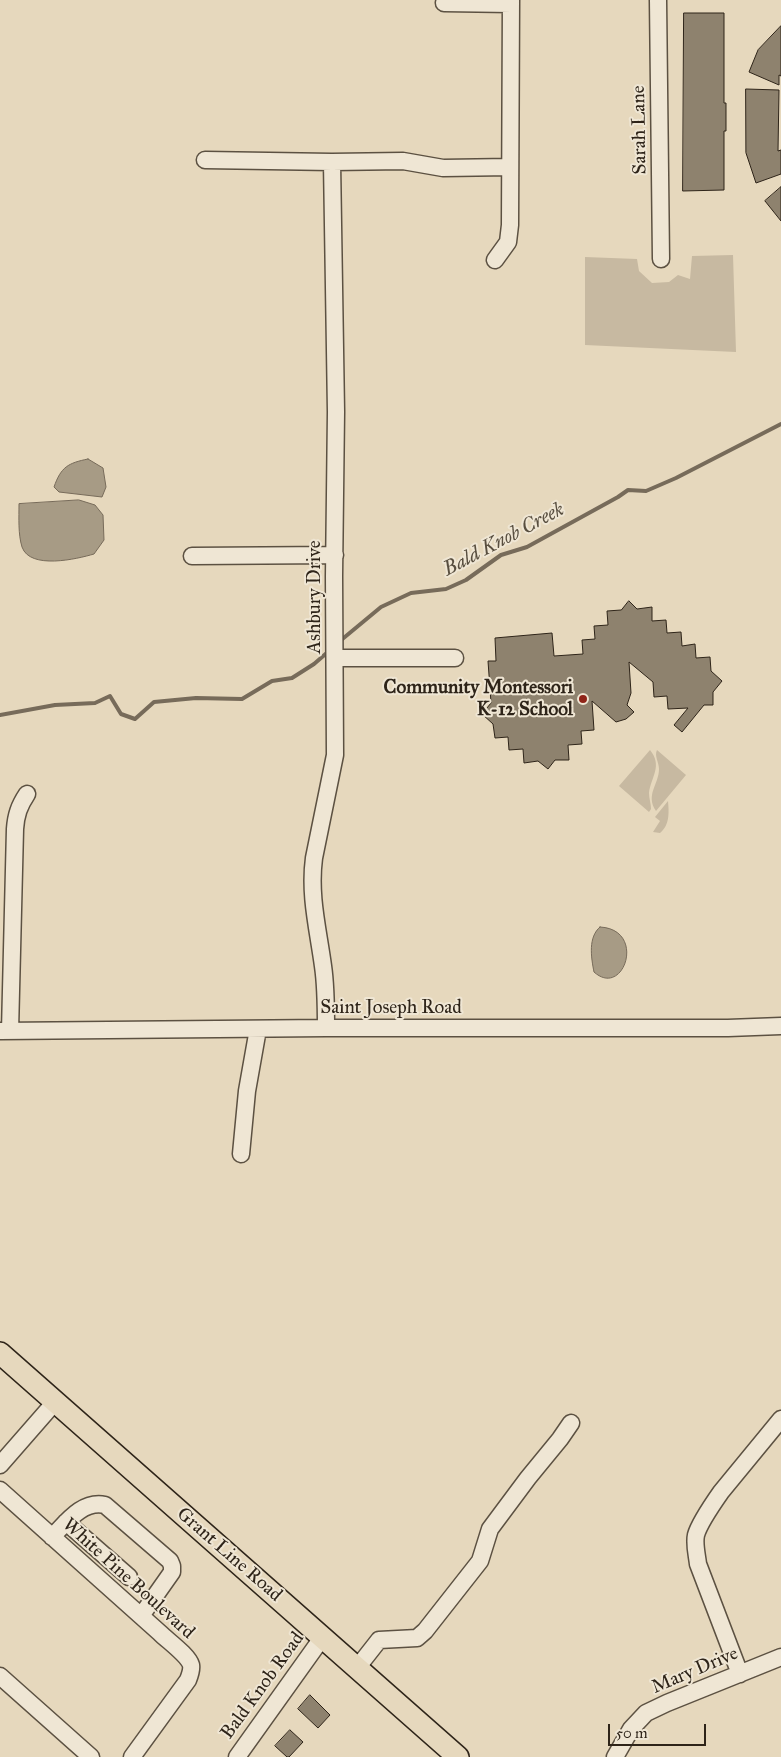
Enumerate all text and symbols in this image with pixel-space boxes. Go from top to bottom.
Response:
street label: Sarah Lane [628,85,652,175]
water label: Bald Knob Creek [439,498,569,582]
street label: Ashbury Drive [304,540,326,654]
place label: Community Montessori K-12 School [384,677,573,721]
marker: Community Montessori K-12 School [577,693,589,705]
street label: Saint Joseph Road [320,997,462,1019]
street label: Grant Line Road [172,1503,286,1607]
street label: White Pine Boulevard [57,1514,199,1644]
street label: Bald Knob Road [217,1628,309,1744]
street label: Mary Drive [648,1643,742,1699]
scale bar [611,1714,708,1746]
text: 50 m [616,1724,648,1742]

